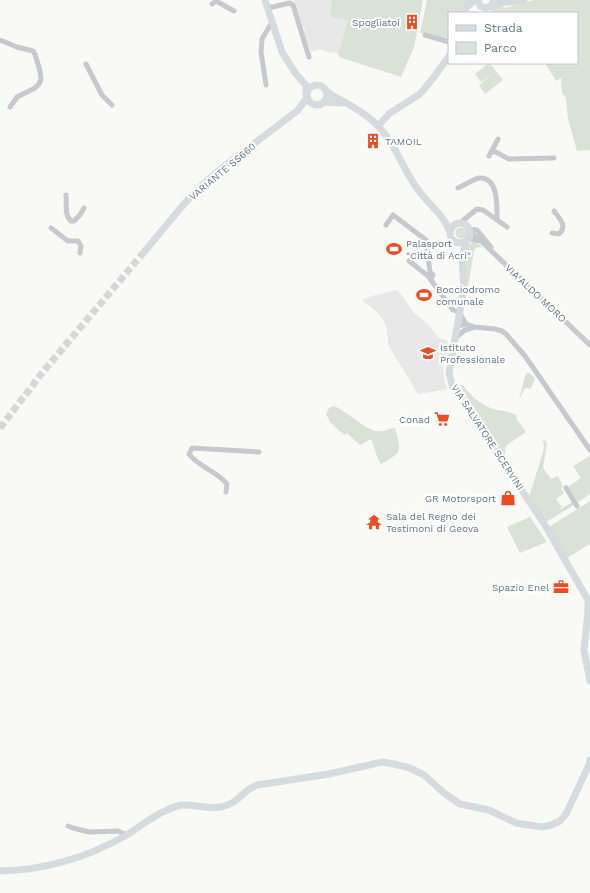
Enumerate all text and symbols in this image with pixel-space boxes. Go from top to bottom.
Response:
legend [448,12,578,64]
building icon: Spogliatoi [403,13,421,31]
place label: Spogliatoi [352,17,400,28]
text: Strada [484,21,523,35]
text: Parco [484,41,517,55]
building icon: TAMOIL [364,132,382,150]
place label: TAMOIL [385,136,422,147]
street label: VARIANTE SS660 [187,140,258,202]
place label: Palasport "Città di Acri" [406,238,471,261]
sports icon: Palasport "Città di Acri" [385,240,403,258]
street label: VIA ALDO MORO [503,262,568,324]
place label: Bocciodromo comunale [436,284,500,307]
sports icon: Bocciodromo comunale [415,286,433,304]
place label: Istituto Professionale [440,342,506,365]
school or university icon: Istituto Professionale [419,344,437,362]
street label: VIA SALVATORE SCERVINI [449,382,526,492]
supermarket icon: Conad [433,410,451,428]
place label: Conad [399,414,430,425]
shop icon: GR Motorsport [499,489,517,507]
place label: GR Motorsport [425,493,497,504]
place label: Sala del Regno dei Testimoni di Geova [386,511,479,534]
temple icon: Sala del Regno dei Testimoni di Geova [365,513,383,531]
office icon: Spazio Enel [552,578,570,596]
place label: Spazio Enel [492,582,549,593]

